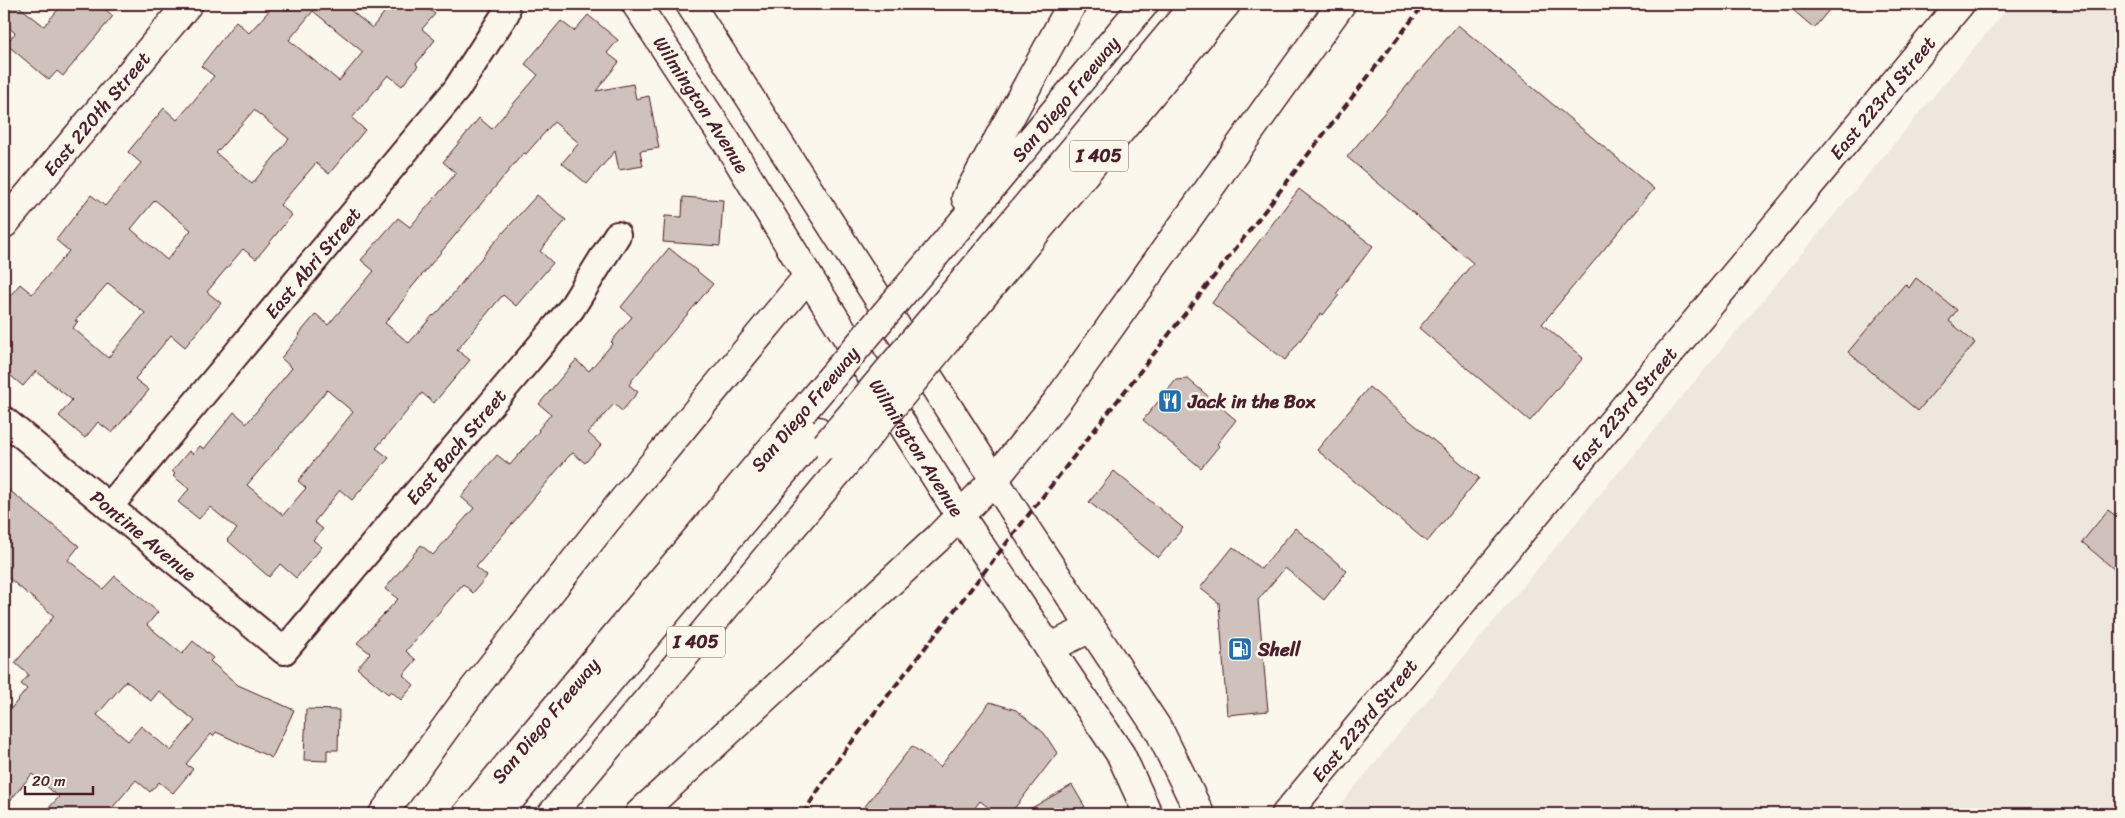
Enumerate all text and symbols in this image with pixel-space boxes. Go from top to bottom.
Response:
street label: San Diego Freeway [1003,28,1128,169]
street label: East 223rd Street [1820,28,1944,167]
street label: Wilmington Avenue [645,29,759,180]
street label: East 220th Street [34,44,159,183]
road number: I 405 [1070,140,1128,172]
street label: East Abri Street [256,199,369,326]
street label: San Diego Freeway [742,338,868,479]
street label: East 223rd Street [1562,339,1685,478]
street label: Wilmington Avenue [860,372,973,523]
street label: East Bach Street [397,381,515,512]
place label: Jack in the Box [1187,385,1316,418]
restaurant icon: Jack in the Box [1157,388,1183,414]
street label: Pontine Avenue [83,481,204,589]
road number: I 405 [667,626,725,658]
place label: Shell [1257,633,1301,666]
fuel station icon: Shell [1227,636,1253,662]
street label: San Diego Freeway [482,650,608,791]
street label: East 223rd Street [1302,651,1426,790]
scale bar [25,763,92,795]
text: 20 m [32,768,66,794]

